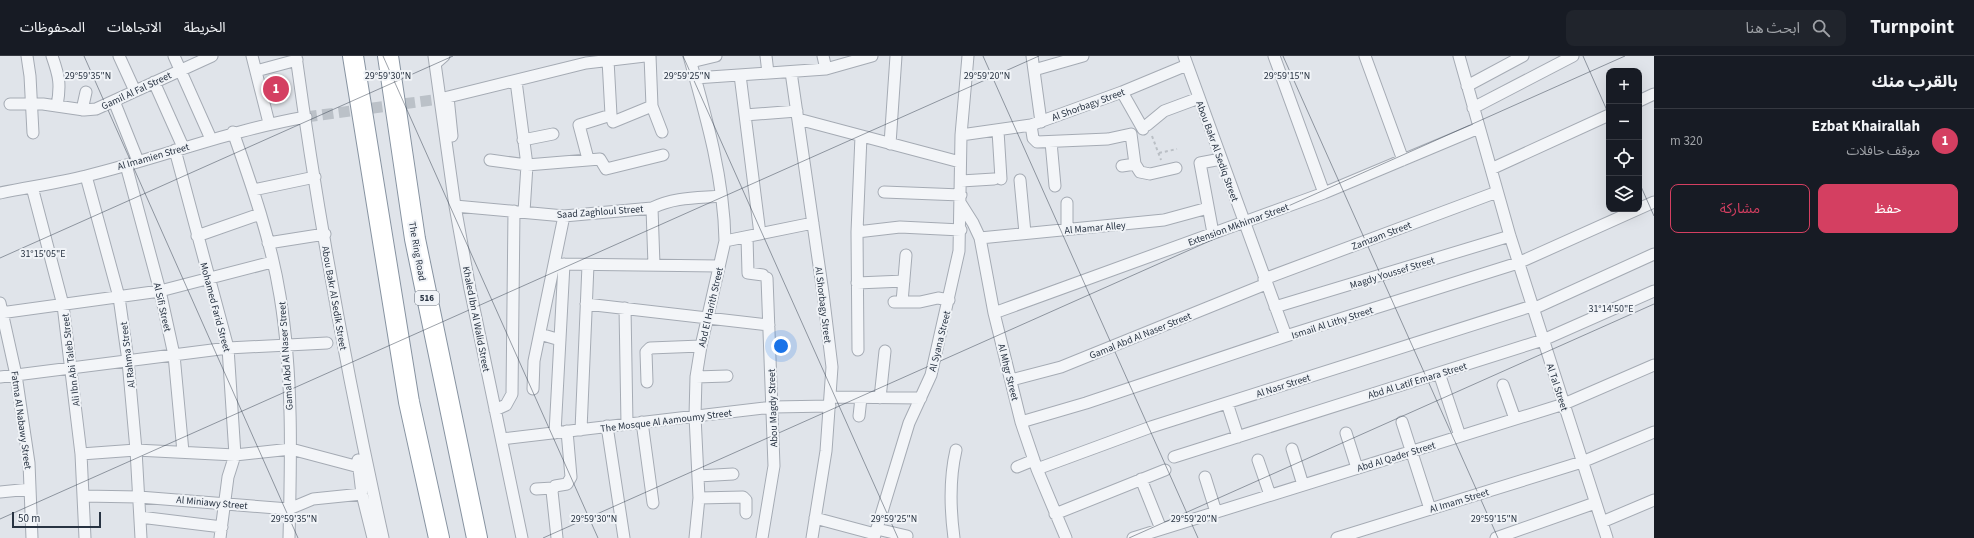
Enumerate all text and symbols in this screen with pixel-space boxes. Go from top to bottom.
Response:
search box [1566,10,1846,46]
text: Turnpoint [1870,14,1954,41]
icon: search [1810,17,1832,39]
text: المحفوظات [20,18,85,38]
text: الاتجاهات [107,18,162,38]
text: الخريطة [184,18,226,38]
text: ابحث هنا [1745,18,1800,39]
street label: Gamil Al Fal Street [99,68,174,113]
map controls [1606,68,1642,212]
button: + [1606,68,1642,104]
text: 29°59'35"N [65,69,111,83]
text: 29°59'30"N [365,69,411,83]
text: 29°59'25"N [664,69,710,83]
text: 29°59'20"N [964,69,1010,83]
text: 29°59'15"N [1264,69,1310,83]
text: بالقرب منك [1872,70,1958,94]
pin: 1 [263,74,289,104]
street label: Al Shorbagy Street [1050,85,1127,125]
street label: Abou Bakr Al Sediq Street [1192,99,1242,204]
button: − [1606,104,1642,140]
text: Ezbat Khairallah [1812,116,1920,137]
text: 320 m [1670,132,1703,150]
text: 1 [1942,132,1948,150]
street label: Al Imamien Street [116,140,191,174]
button: locate [1606,140,1642,176]
text: موقف حافلات [1846,142,1920,160]
button: layers [1606,176,1642,212]
button: مشاركة [1670,184,1810,233]
button: حفظ [1818,184,1958,233]
street label: Extension Mkhimar Street [1186,200,1291,250]
street label: Saad Zaghloul Street [556,202,644,222]
street label: Al Mamar Alley [1064,218,1127,238]
street label: Zamzam Street [1349,218,1414,254]
street label: The Ring Road [405,220,429,282]
street label: Abou Bakr Al Sedik Street [318,245,350,352]
text: 31°15'05"E [20,247,66,261]
street label: Magdy Youssef Street [1348,253,1437,293]
street label: Mohamed Farid Street [196,261,234,354]
street label: Khaled Ibn Al Walid Street [459,265,493,374]
street label: Abd El Harith Street [695,265,727,349]
street label: Al Shorbagy Street [811,266,835,345]
street label: Al Sifi Street [150,281,175,334]
road number: 516 [415,291,439,305]
street label: Gamal Abd Al Naser Street [275,301,297,411]
text: 31°14'50"E [1588,302,1634,316]
street label: Ismail Al Lithy Street [1290,303,1375,343]
street label: Al Syana Street [926,309,954,373]
street label: Gamal Abd Al Naser Street [1087,309,1194,363]
street label: Ali Ibn Abi Taleb Street [58,312,84,407]
street label: Al Rahma Street [117,320,139,389]
your location [771,336,791,356]
street label: Al Mhgr Street [994,342,1022,403]
street label: Abd Al Latif Emara Street [1366,359,1469,403]
street label: Al Tal Street [1543,362,1572,413]
street label: Abou Magdy Street [765,368,781,447]
street label: Fatma Al Nabawy Street [7,370,35,471]
street label: Al Nasr Street [1254,370,1313,401]
street label: The Mosque Al Aamoumy Street [600,406,733,436]
street label: Abd Al Qader Street [1355,438,1438,476]
street label: Al Imam Street [1428,485,1491,517]
street label: Al Miniawy Street [176,493,249,513]
scale bar [12,510,101,529]
text: 50 m [18,511,40,526]
text: 29°59'35"N [271,512,317,526]
text: 29°59'30"N [571,512,617,526]
text: 29°59'25"N [871,512,917,526]
text: 29°59'20"N [1171,512,1217,526]
text: 29°59'15"N [1471,512,1517,526]

